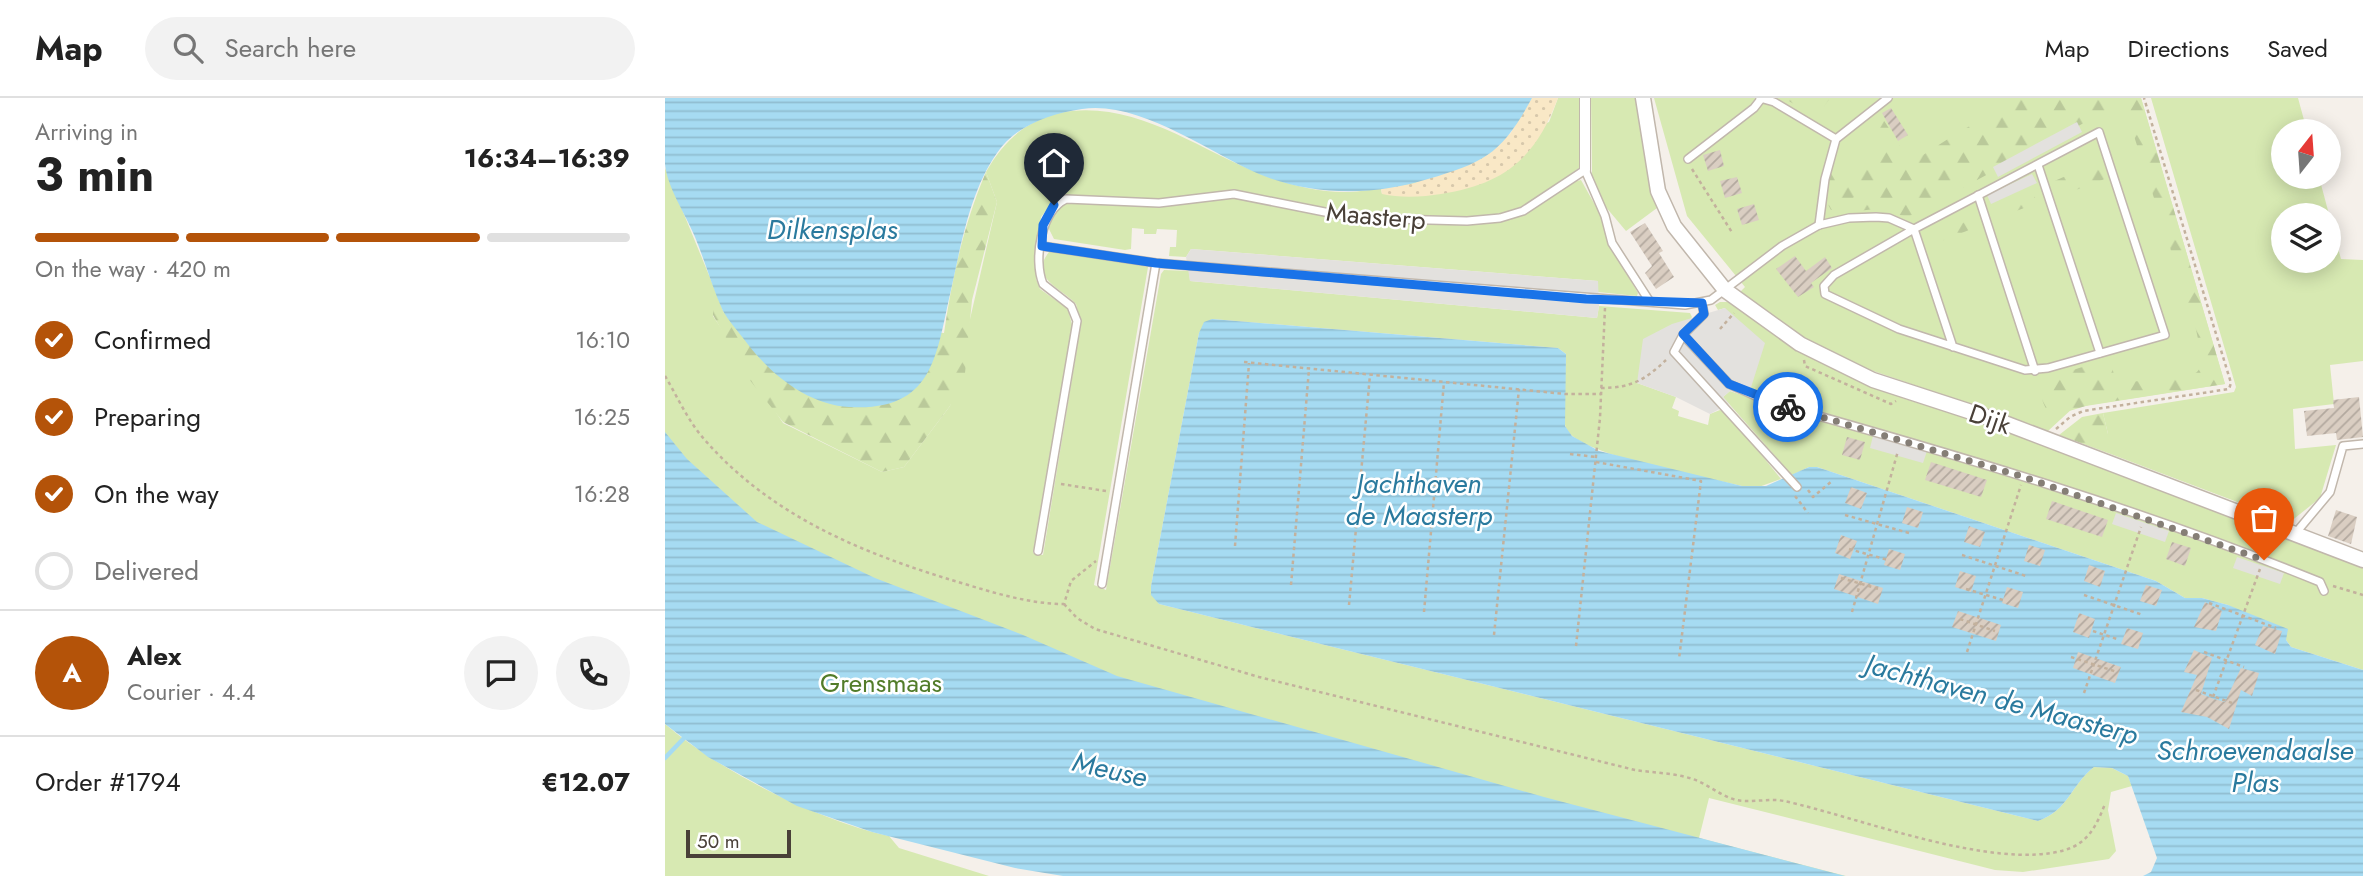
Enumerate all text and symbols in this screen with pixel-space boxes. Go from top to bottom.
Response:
search box [145,17,635,80]
text: Map [35,25,103,72]
icon: search [169,29,207,67]
text: Search here [225,29,356,67]
text: Map [2045,31,2090,66]
text: Directions [2128,31,2229,66]
text: Saved [2267,31,2328,66]
text: Arriving in [35,115,138,149]
north arrow [2271,119,2341,189]
map controls [2271,119,2341,273]
pin [1024,133,1084,205]
text: 16:34–16:39 [464,139,630,177]
text: 3 min [35,142,154,208]
icon: home [1035,144,1073,182]
street label: Maasterp [1325,193,1427,239]
button: layers [2271,203,2341,273]
water label: Dilkensplas [767,209,898,250]
text: On the way · 420 m [35,252,231,286]
icon: check [35,321,73,359]
text: Confirmed [94,321,211,359]
text: 16:10 [575,323,630,357]
courier [1753,372,1823,442]
icon: bike [1769,388,1807,426]
street label: Dijk [1964,394,2017,444]
icon: check [35,398,73,436]
text: Preparing [94,398,201,436]
text: 16:25 [573,400,630,434]
water label: Jachthaven de Maasterp [1345,463,1493,536]
icon: check [35,475,73,513]
text: On the way [94,475,219,513]
text: 16:28 [574,477,630,511]
pin [2234,488,2294,560]
icon: bag [2245,499,2283,537]
text: Delivered [94,552,199,590]
button: chat [464,636,538,710]
button: phone [556,636,630,710]
text: Alex [127,637,181,675]
water label: Jachthaven de Maasterp [1856,642,2143,756]
text: A [62,654,82,692]
park label: Grensmaas [820,664,942,702]
text: Courier · 4.4 [127,675,255,709]
water label: Schroevendaalse Plas [2157,730,2353,803]
water label: Meuse [1069,741,1151,798]
text: Order #1794 [35,763,181,801]
text: €12.07 [541,763,630,801]
scale bar [686,827,791,859]
text: 50 m [697,828,740,855]

